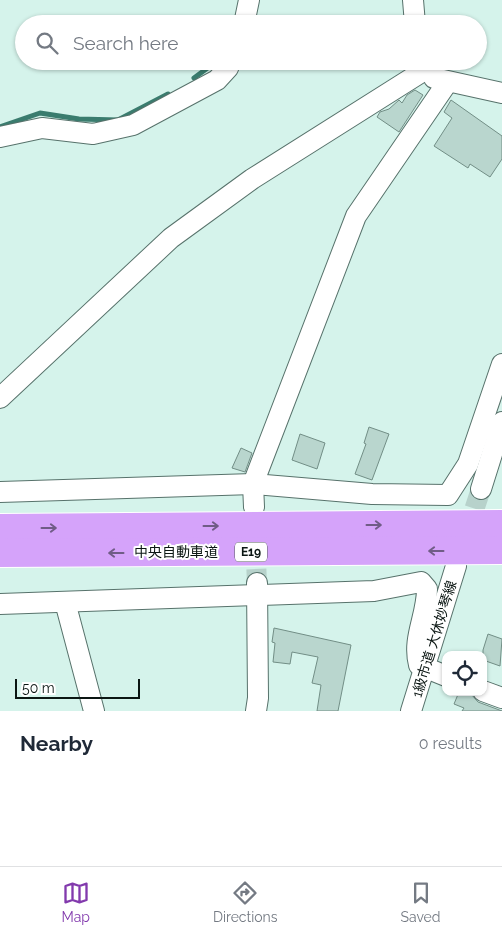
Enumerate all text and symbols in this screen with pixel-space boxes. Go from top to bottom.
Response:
search box [15,15,487,70]
icon: search [33,29,61,57]
text: Search here [73,32,179,54]
one-way arrow [365,520,381,530]
one-way arrow [202,521,219,531]
one-way arrow [40,523,56,533]
road number: E19 [235,542,267,562]
street label: 中央自動車道 [134,544,218,560]
one-way arrow [428,546,444,556]
one-way arrow [108,548,124,558]
street label: 1級市道 大休妙琴線 [409,579,459,699]
map controls [442,651,487,696]
button: locate [442,651,487,696]
scale bar [15,676,140,699]
text: 50 m [22,680,55,696]
text: Nearby [20,731,93,756]
text: 0 results [419,734,482,753]
tab: Map [61,879,90,925]
tab: Directions [213,879,278,925]
tab: Saved [400,879,441,925]

